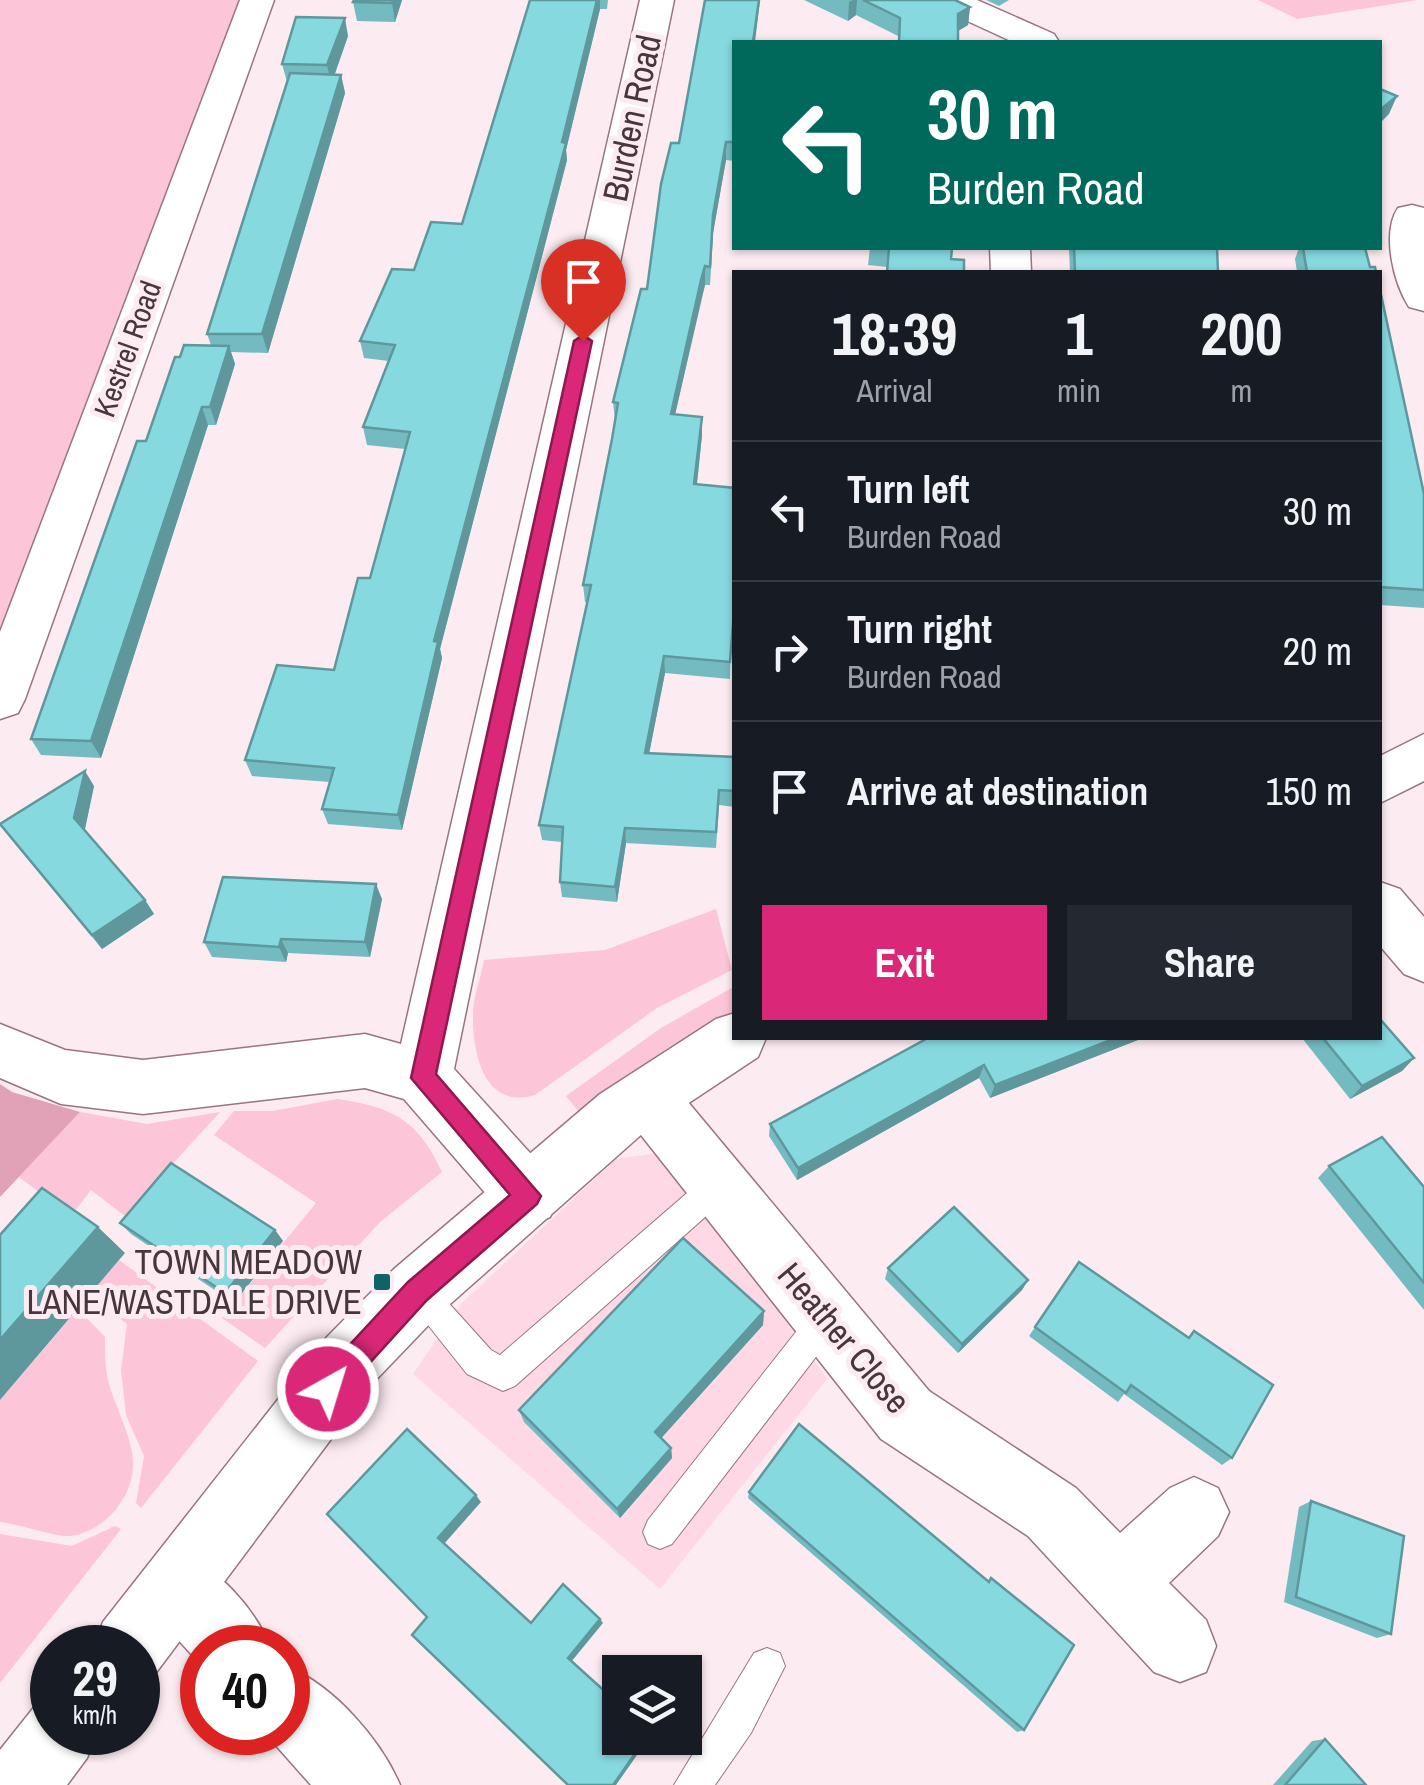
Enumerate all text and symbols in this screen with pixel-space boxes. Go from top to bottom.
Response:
street label: Burden Road [591,30,672,205]
text: 30 m [927,67,1058,161]
icon: left [762,80,892,210]
text: Burden Road [927,157,1144,218]
pin [541,239,626,342]
icon: arrive [556,254,611,309]
street label: Kestrel Road [84,275,170,422]
text: 18:39 [832,293,957,374]
text: 1 [1065,293,1093,374]
text: 200 [1200,293,1282,374]
text: Arrival [857,369,932,412]
text: min [1057,369,1101,412]
text: m [1230,369,1252,412]
text: Turn left [847,464,969,515]
icon: left [762,484,817,539]
text: 30 m [1283,486,1352,537]
text: Burden Road [847,515,1002,558]
text: Turn right [847,604,992,655]
icon: right [762,624,817,679]
text: 20 m [1283,626,1352,677]
text: Burden Road [847,655,1002,698]
icon: arrive [762,764,817,819]
text: Arrive at destination [847,766,1148,817]
text: 150 m [1265,766,1352,817]
button: Exit [762,905,1047,1020]
button: Share [1067,905,1352,1020]
place label: TOWN MEADOW LANE/WASTDALE DRIVE [27,1238,362,1325]
street label: Heather Close [767,1252,921,1423]
marker: TOWN MEADOW LANE/WASTDALE DRIVE [371,1271,393,1293]
position arrow [276,1337,380,1441]
speed limit sign: 40 [180,1625,310,1755]
text: 29 [72,1644,118,1712]
map controls [602,1655,702,1755]
button: layers [602,1655,702,1755]
text: km/h [73,1698,117,1732]

